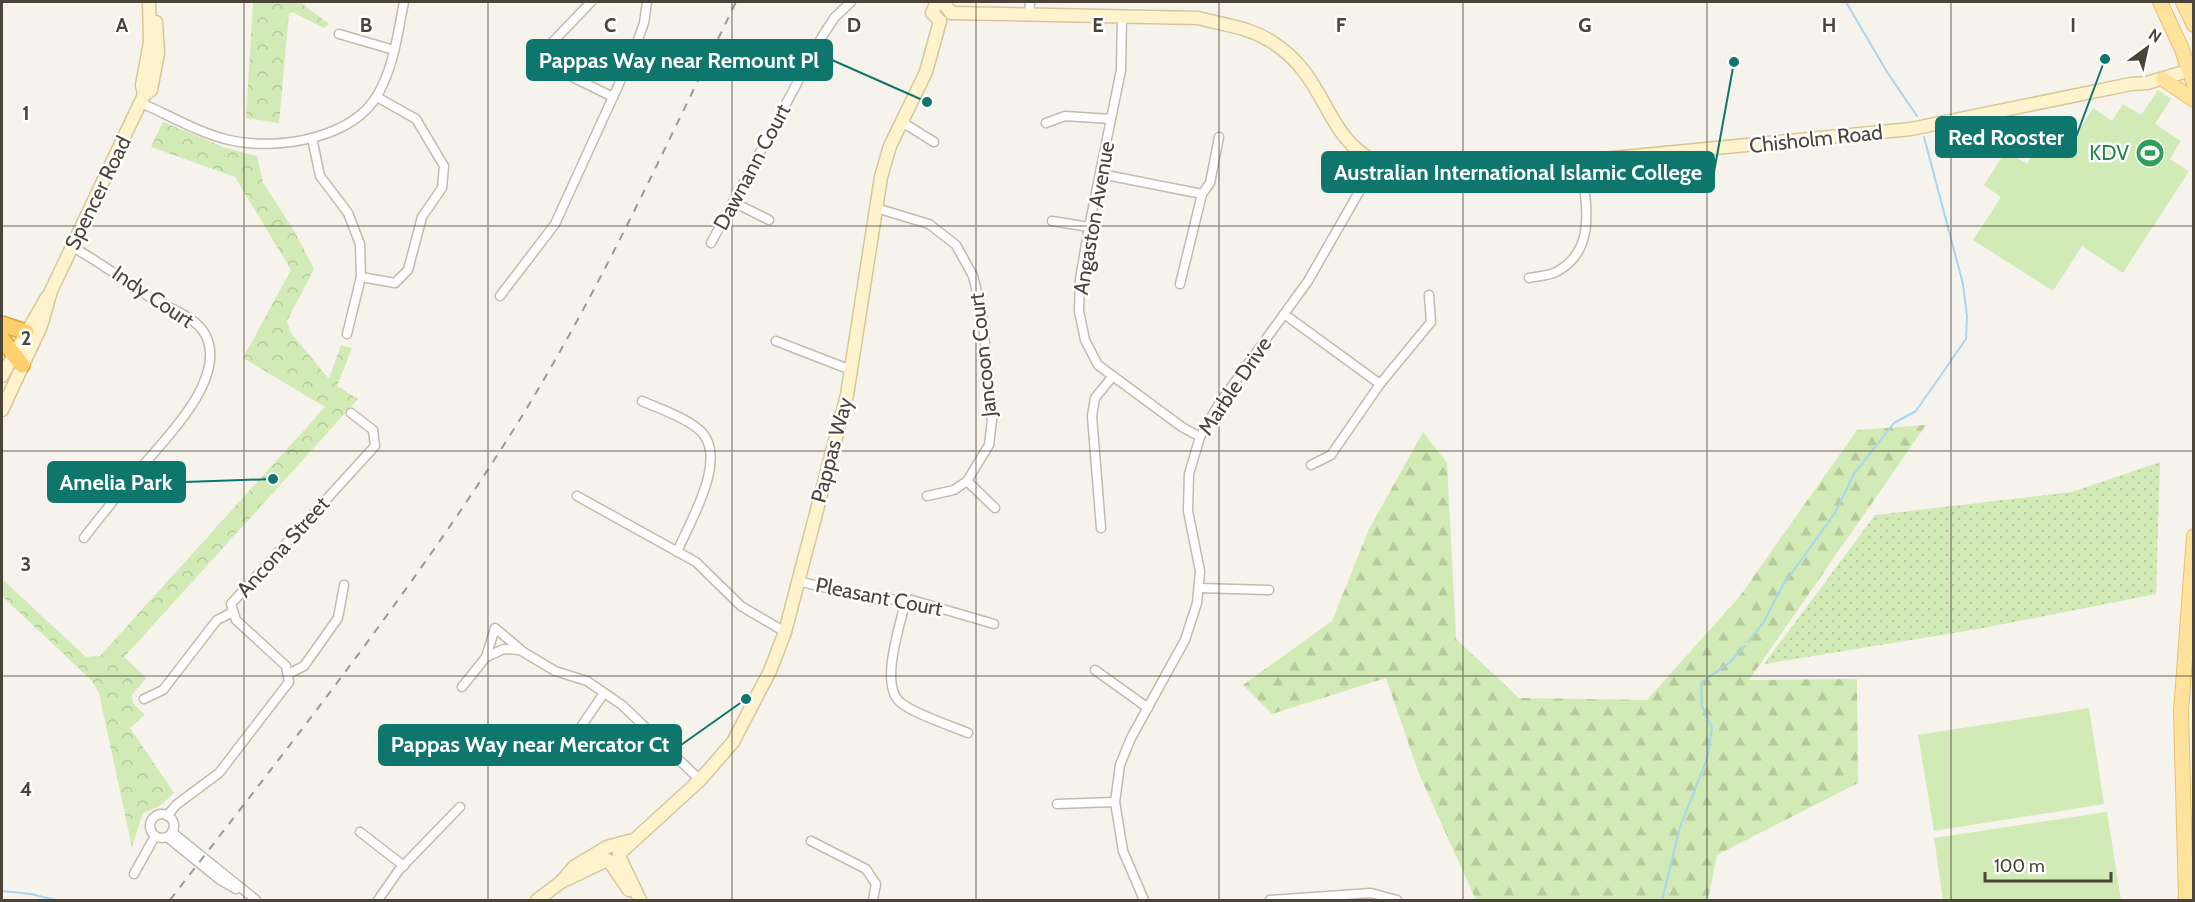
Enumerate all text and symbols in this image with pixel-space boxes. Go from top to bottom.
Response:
text: A [116,13,129,37]
text: B [360,13,372,37]
text: C [604,13,616,37]
text: D [847,13,861,37]
text: E [1092,13,1104,37]
text: F [1336,13,1347,37]
text: G [1578,13,1592,37]
text: H [1822,13,1836,37]
text: I [2070,13,2076,37]
north arrow [2117,18,2177,78]
text: N [2145,25,2165,47]
callout: Pappas Way near Remount Pl [527,40,832,80]
text: Pappas Way near Remount Pl [539,47,819,74]
street label: Dawnann Court [708,100,795,234]
text: 1 [22,101,30,125]
callout: Red Rooster [1936,117,2076,157]
street label: Chisholm Road [1748,119,1884,158]
text: Red Rooster [1948,124,2065,151]
street label: Spencer Road [59,132,136,254]
sports icon: KDV [2134,137,2166,169]
street label: Angaston Avenue [1068,139,1119,297]
place label: KDV [2089,140,2129,165]
callout: Australian International Islamic College [1322,152,1714,192]
text: Australian International Islamic College [1334,159,1702,186]
street label: Indy Court [108,260,199,333]
street label: Jancoon Court [964,292,1002,419]
text: 2 [21,326,31,350]
street label: Marble Drive [1193,332,1277,439]
street label: Pappas Way [805,394,858,505]
callout: Amelia Park [48,462,185,502]
text: Amelia Park [60,469,173,496]
street label: Ancona Street [231,491,334,602]
text: 3 [21,552,31,576]
street label: Pleasant Court [814,572,945,621]
callout: Pappas Way near Mercator Ct [379,725,681,765]
text: Pappas Way near Mercator Ct [391,731,670,758]
text: 4 [20,777,32,801]
scale bar [1985,845,2111,883]
text: 100 m [1994,855,2045,877]

